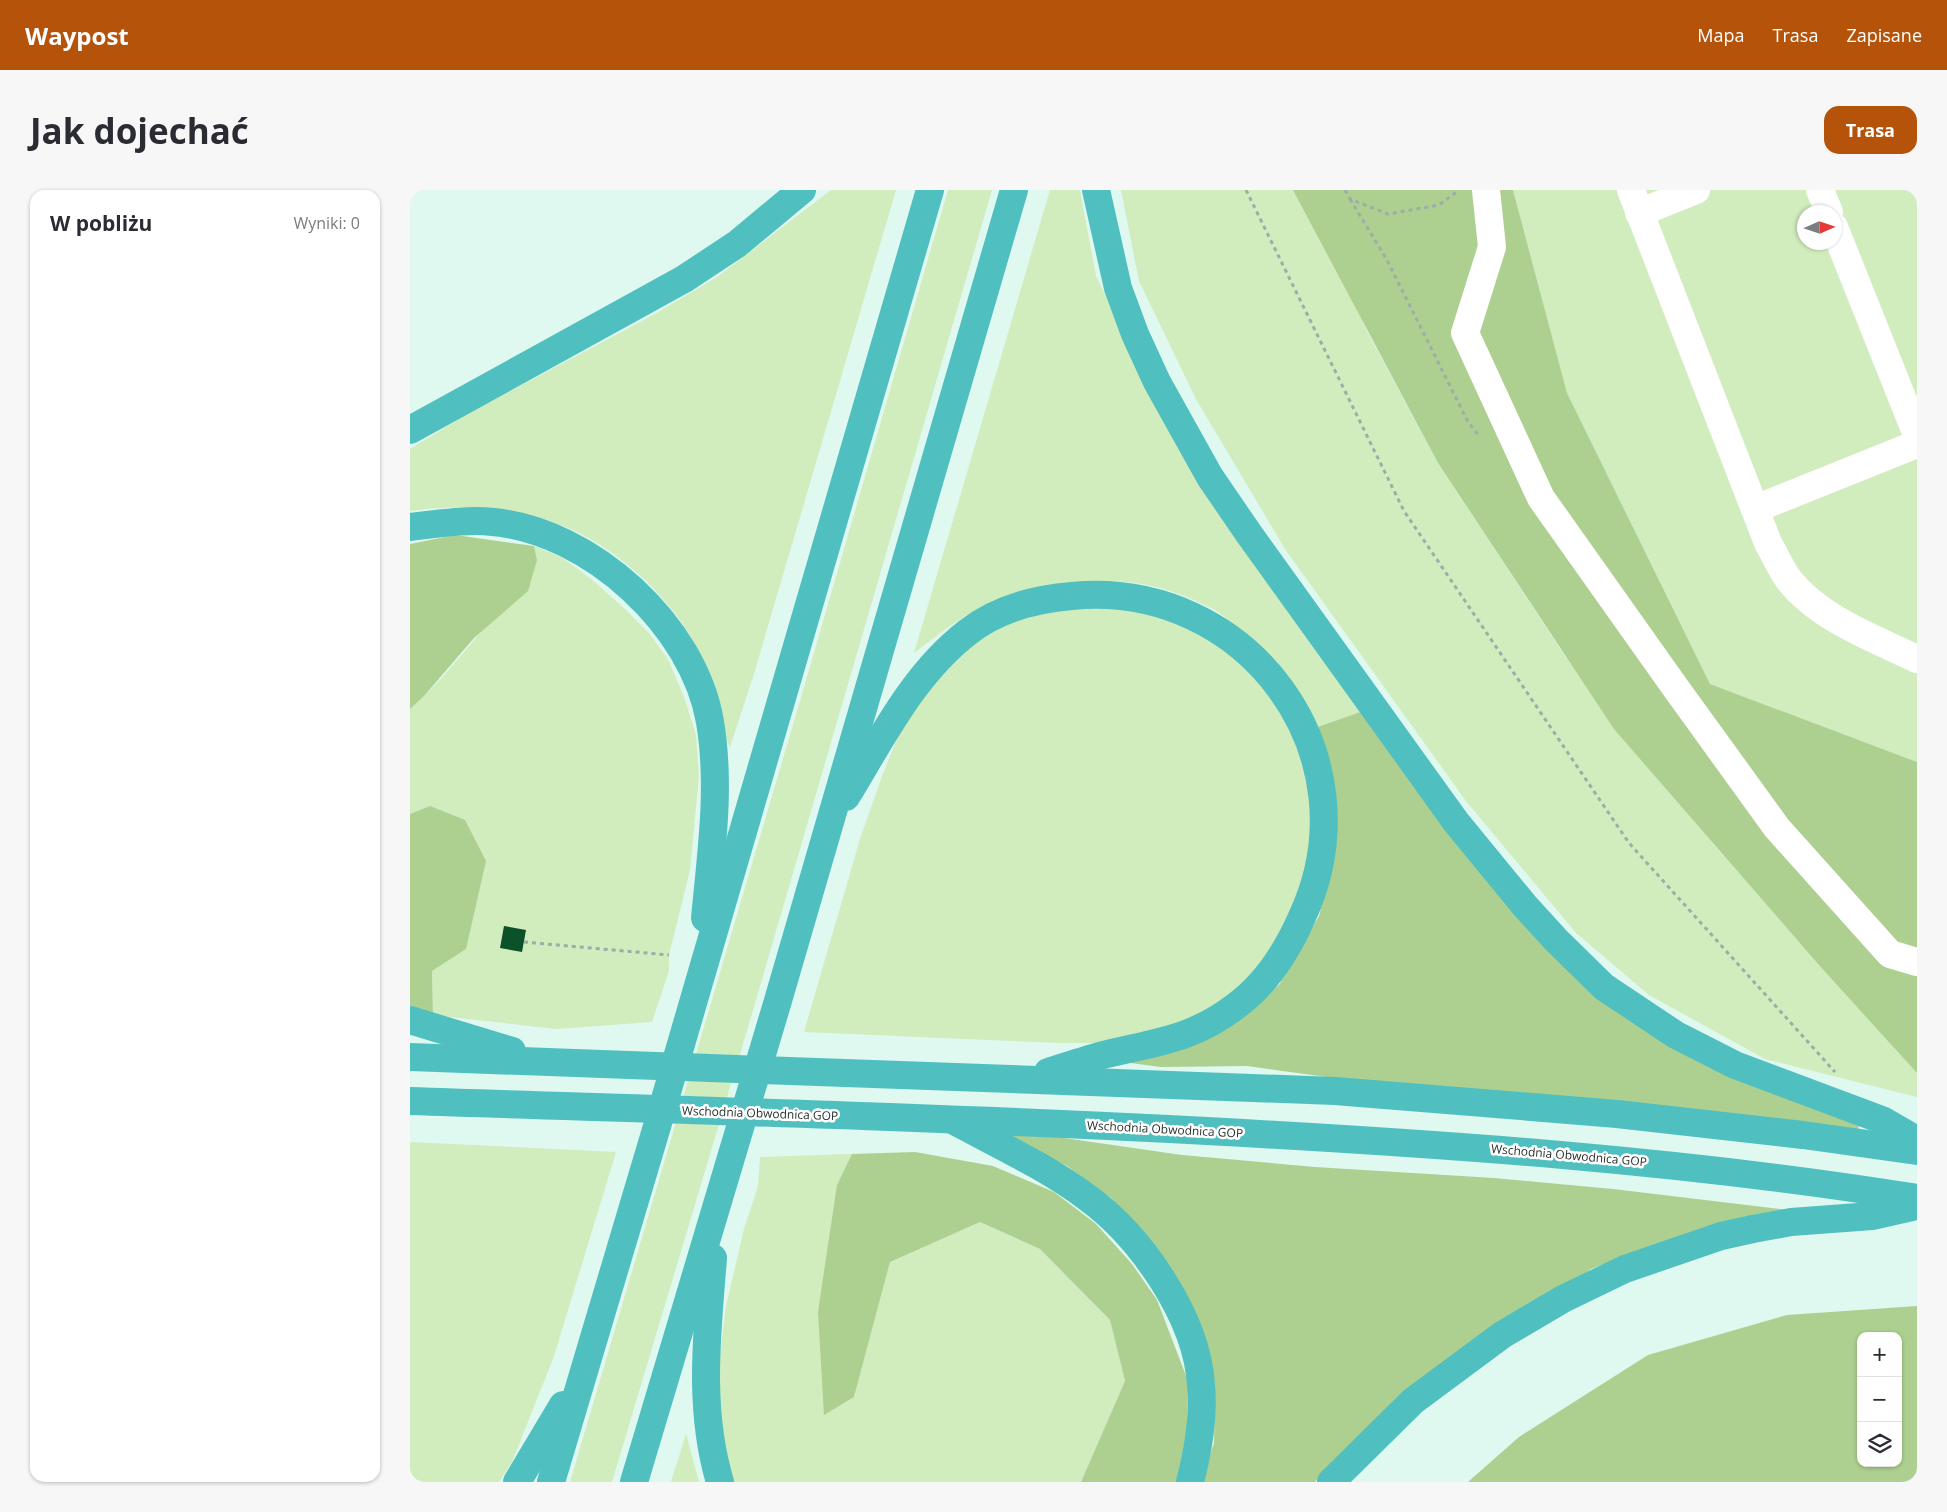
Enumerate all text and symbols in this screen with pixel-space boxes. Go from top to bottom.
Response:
text: Waypost [25,19,129,52]
text: Mapa [1697,23,1745,47]
text: Trasa [1773,23,1818,47]
text: Zapisane [1846,23,1922,47]
button: Trasa [1824,106,1917,154]
text: Jak dojechać [30,107,249,154]
north arrow [1797,205,1842,250]
text: W pobliżu [50,209,152,237]
text: Wyniki: 0 [293,212,360,234]
street label: Wschodnia Obwodnica GOP [682,1102,838,1124]
street label: Wschodnia Obwodnica GOP [1086,1116,1244,1142]
street label: Wschodnia Obwodnica GOP [1490,1140,1648,1170]
map controls [1857,1332,1902,1467]
button: + [1857,1332,1902,1377]
button: − [1857,1377,1902,1422]
button: layers [1857,1422,1902,1467]

